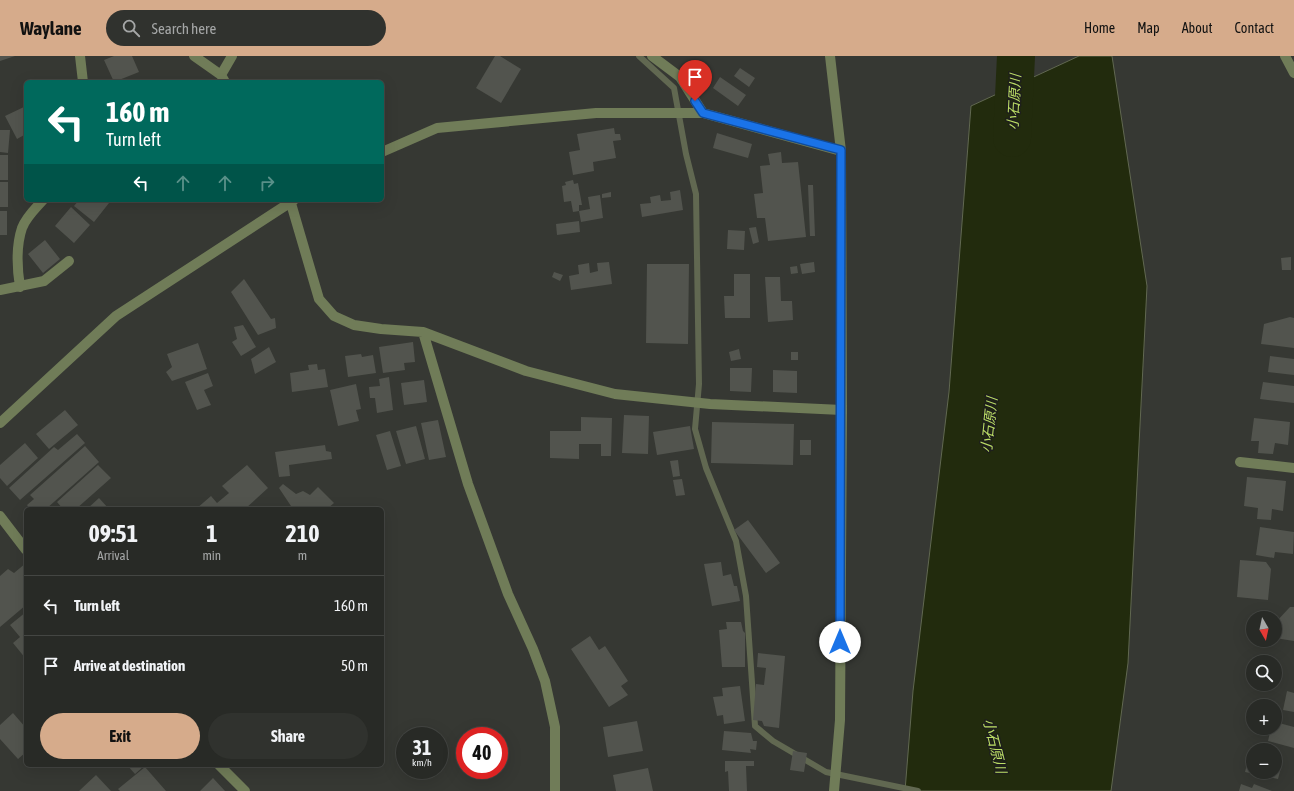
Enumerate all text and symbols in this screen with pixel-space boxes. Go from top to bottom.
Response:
search box [106,10,386,46]
text: Waylane [20,17,82,39]
icon: search [120,17,142,39]
text: Search here [152,20,216,37]
text: Home [1084,20,1115,36]
text: Map [1137,20,1160,36]
text: About [1182,20,1213,36]
text: Contact [1235,20,1274,36]
pin [678,60,712,101]
icon: arrive [684,66,706,88]
water label: 小石原川 [1005,72,1024,130]
icon: left [40,96,92,148]
text: 160 m [106,96,169,128]
text: Turn left [106,129,161,150]
icon: left [130,172,152,194]
icon: ahead [172,172,194,194]
icon: ahead [214,172,236,194]
icon: right [256,172,278,194]
water label: 小石原川 [978,394,1000,454]
text: 09:51 [89,520,138,547]
text: 1 [206,520,217,547]
text: 210 [286,520,319,547]
text: Arrival [97,548,129,563]
text: min [202,548,221,563]
text: m [298,548,307,563]
icon: left [40,595,62,617]
text: Turn left [74,597,120,614]
text: 160 m [334,597,368,614]
north arrow [1246,611,1282,647]
map controls [1246,611,1282,779]
position arrow [819,621,861,663]
icon: arrive [40,655,62,677]
button: search [1246,655,1282,691]
text: Arrive at destination [74,657,185,674]
text: 50 m [341,657,368,674]
button: + [1246,699,1282,735]
button: Exit [40,713,200,759]
button: Share [208,713,368,759]
water label: 小石原川 [980,717,1010,777]
speed limit sign: 40 [456,727,508,779]
text: 31 [413,736,431,759]
button: − [1246,743,1282,779]
text: km/h [412,757,432,768]

